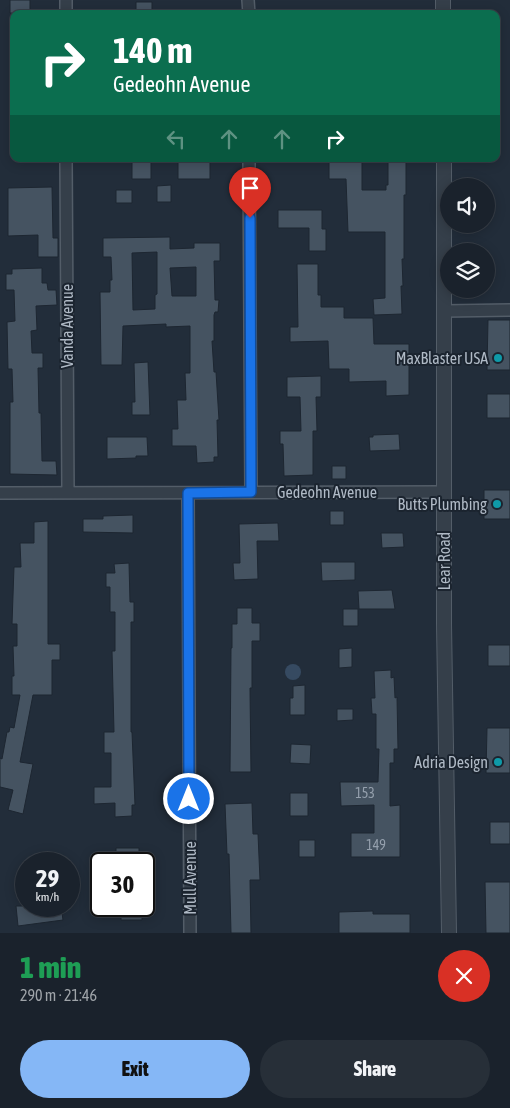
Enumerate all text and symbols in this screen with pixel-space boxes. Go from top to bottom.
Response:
icon: right [30,30,95,95]
text: 140 m [113,30,192,70]
text: Gedeohn Avenue [113,71,250,97]
icon: left [162,125,190,153]
icon: ahead [215,125,243,153]
icon: ahead [268,125,296,153]
icon: right [321,125,349,153]
pin [229,167,271,218]
icon: arrive [236,174,264,202]
map controls [440,178,495,298]
button: sound [440,178,495,233]
button: layers [440,243,495,298]
street label: Vanda Avenue [58,284,76,368]
place label: MaxBlaster USA [396,349,488,367]
marker: MaxBlaster USA [492,352,504,364]
street label: Gedeohn Avenue [277,483,377,501]
place label: Butts Plumbing [397,495,487,514]
marker: Butts Plumbing [491,498,503,510]
street label: Lear Road [435,532,453,590]
place label: Adria Design [414,753,488,772]
marker: Adria Design [492,756,504,768]
position arrow [162,772,214,824]
house number: 153 [355,785,375,801]
house number: 149 [366,837,386,853]
street label: Mull Avenue [181,841,199,915]
speed limit sign: 30 [90,852,155,917]
text: 29 [36,864,59,892]
text: km/h [36,890,59,904]
text: 1 min [20,950,81,984]
button: close [438,950,490,1002]
text: 290 m · 21:46 [20,986,97,1004]
button: Exit [20,1040,250,1098]
button: Share [260,1040,490,1098]

